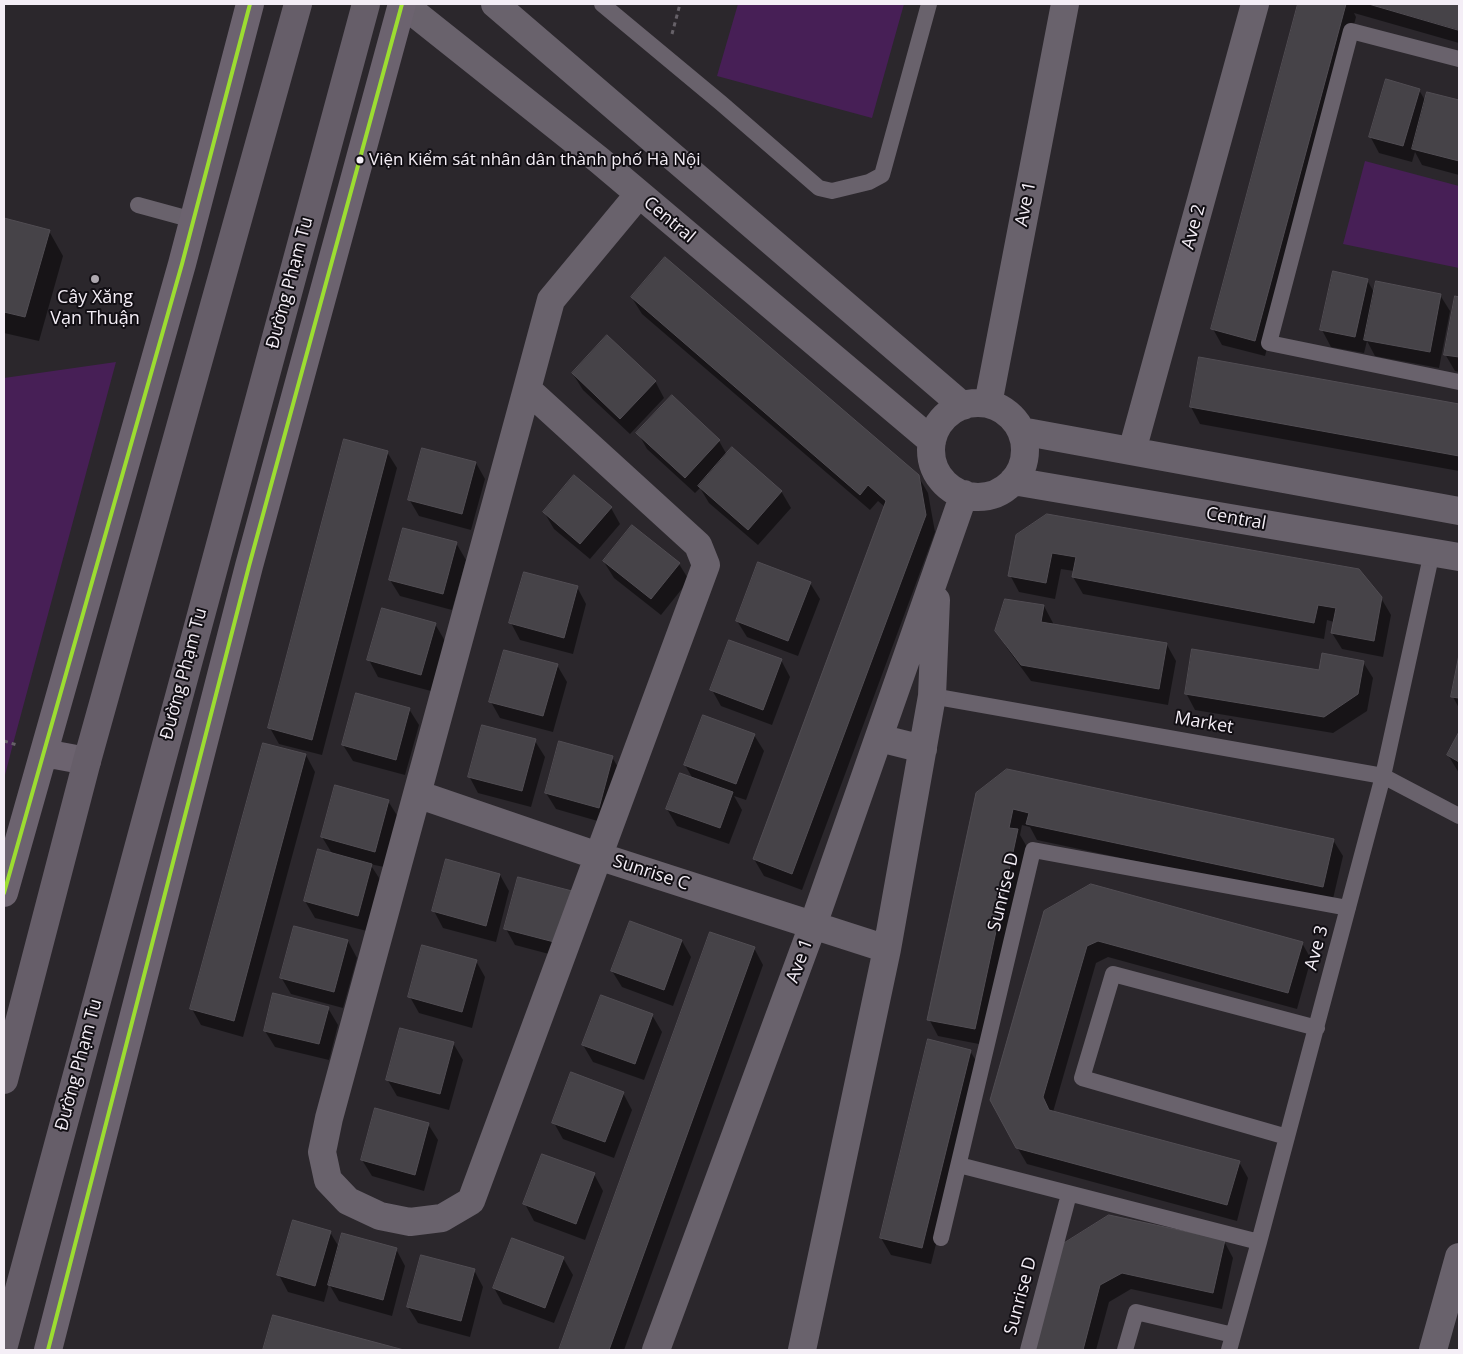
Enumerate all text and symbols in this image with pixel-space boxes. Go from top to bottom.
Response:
place label: Viện Kiểm sát nhân dân thành phố Hà Nội [369,150,700,170]
marker: Viện Kiểm sát nhân dân thành phố Hà Nội [355,155,365,165]
street label: Ave 1 [1011,180,1041,228]
street label: Central [639,192,699,248]
street label: Ave 2 [1178,202,1210,252]
street label: Đường Phạm Tu [262,215,318,351]
marker: Cây Xăng Vạn Thuận [89,273,101,285]
place label: Cây Xăng Vạn Thuận [50,287,140,330]
street label: Central [1204,503,1268,535]
street label: Đường Phạm Tu [156,606,212,742]
street label: Market [1173,707,1235,739]
street label: Sunrise D [984,850,1024,934]
street label: Sunrise C [610,851,692,895]
street label: Ave 3 [1301,923,1333,973]
street label: Ave 1 [782,936,818,986]
street label: Đường Phạm Tu [51,997,107,1133]
street label: Sunrise D [1000,1254,1042,1338]

